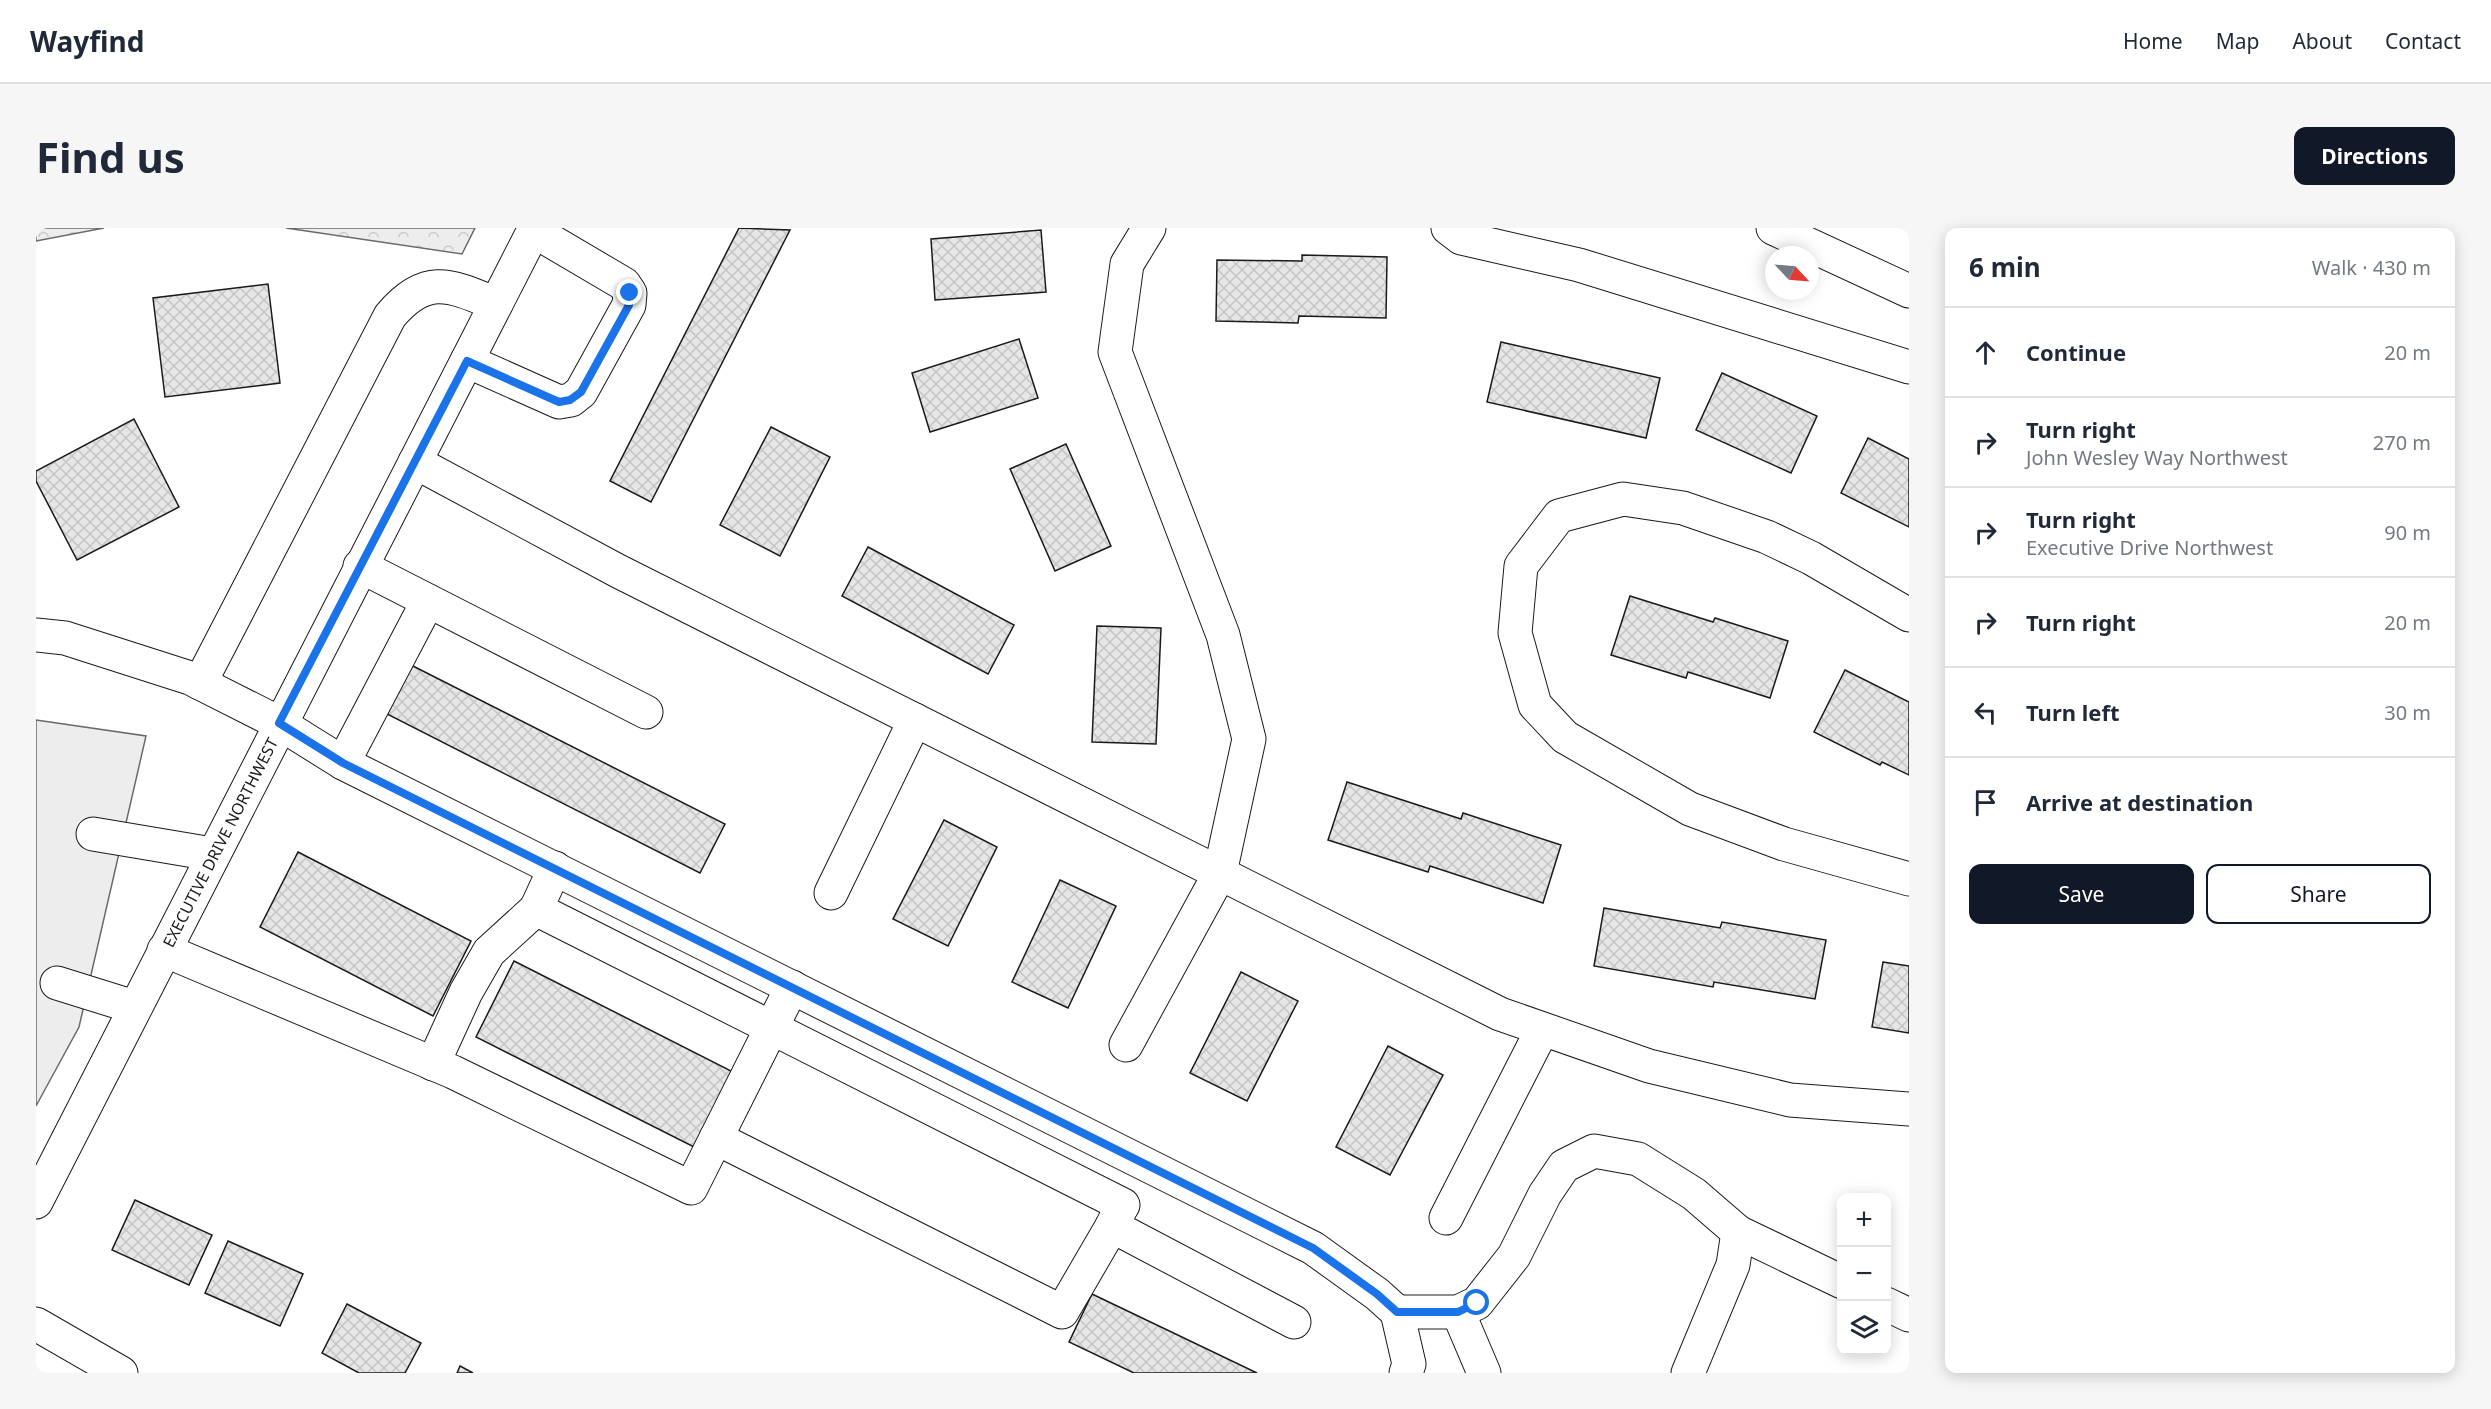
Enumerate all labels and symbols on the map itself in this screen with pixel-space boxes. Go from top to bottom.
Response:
north arrow [1765,246,1819,300]
route end [616,279,642,305]
street label: EXECUTIVE DRIVE NORTHWEST [157,734,283,951]
route start [1463,1289,1489,1315]

